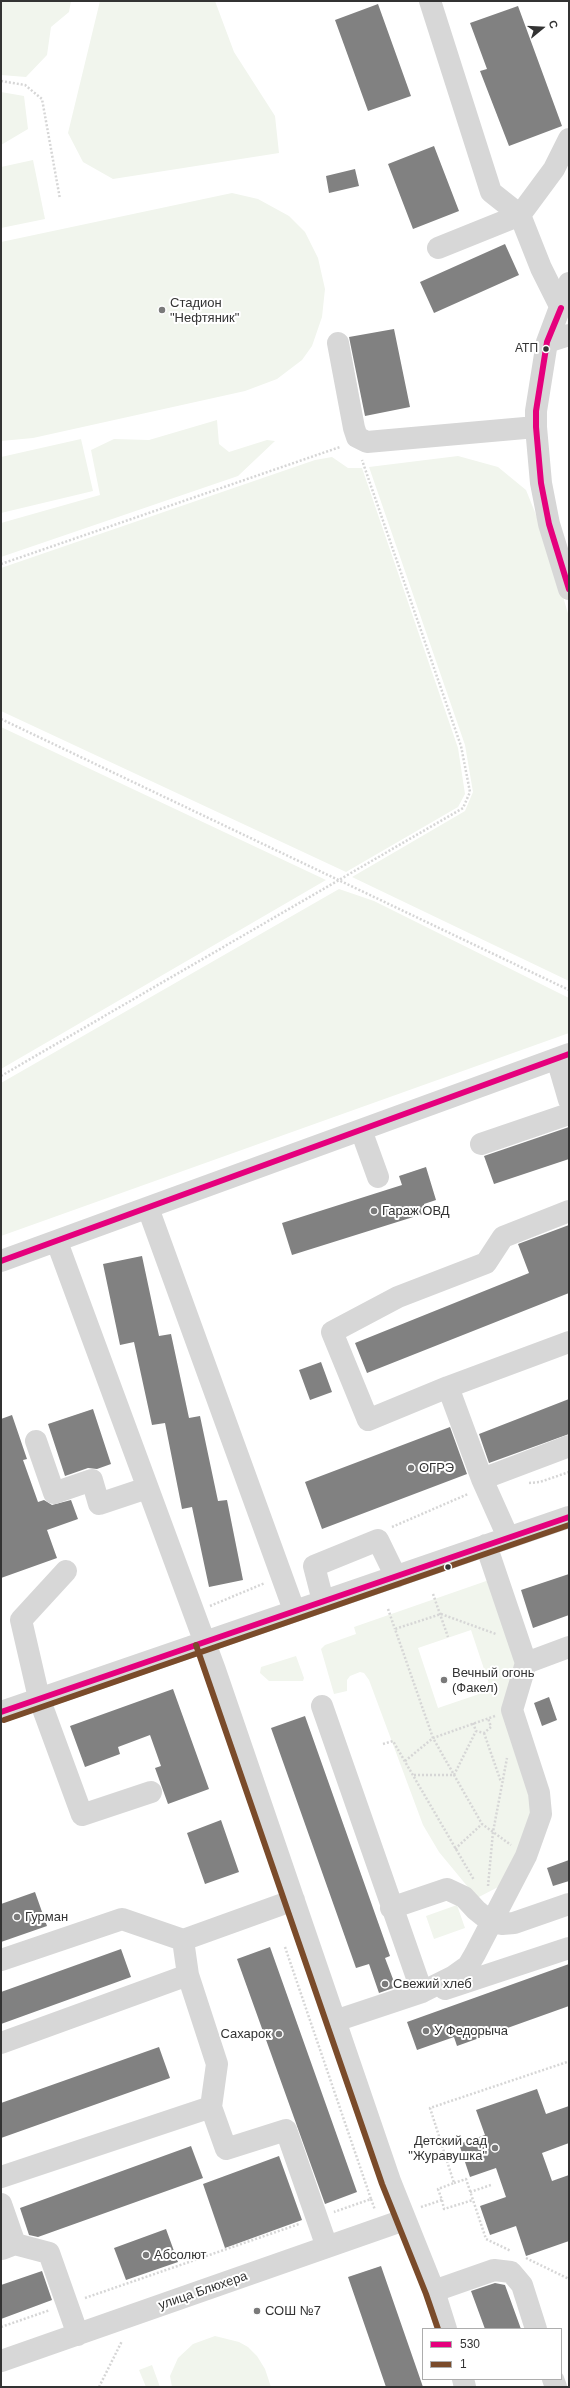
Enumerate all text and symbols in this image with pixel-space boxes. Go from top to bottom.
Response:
north arrow [522,8,562,48]
text: С [546,19,560,30]
place label: Стадион "Нефтяник" [170,295,239,326]
marker: Стадион "Нефтяник" [157,305,167,315]
place label: АТП [515,342,538,356]
marker: АТП [541,344,551,354]
place label: Гараж ОВД [382,1203,450,1219]
marker: Гараж ОВД [369,1206,379,1216]
place label: ОГРЭ [419,1460,454,1476]
marker: ОГРЭ [406,1463,416,1473]
unlabelled marker [443,1562,453,1572]
place label: Вечный огонь (Факел) [452,1665,535,1696]
marker: Вечный огонь (Факел) [439,1675,449,1685]
place label: Гурман [25,1909,68,1925]
marker: Гурман [12,1912,22,1922]
place label: Свежий хлеб [393,1976,472,1992]
marker: Свежий хлеб [380,1979,390,1989]
place label: У Федорыча [434,2023,508,2039]
place label: Сахарок [221,2026,271,2042]
marker: У Федорыча [421,2026,431,2036]
marker: Сахарок [274,2029,284,2039]
place label: Детский сад "Журавушка" [408,2133,487,2164]
marker: Детский сад "Журавушка" [490,2143,500,2153]
place label: Абсолют [154,2247,207,2263]
marker: Абсолют [141,2250,151,2260]
street label: улица Блюхера [157,2268,249,2314]
place label: СОШ №7 [265,2303,321,2319]
marker: СОШ №7 [252,2306,262,2316]
legend [422,2328,562,2380]
text: 530 [460,2337,480,2351]
text: 1 [460,2357,467,2371]

